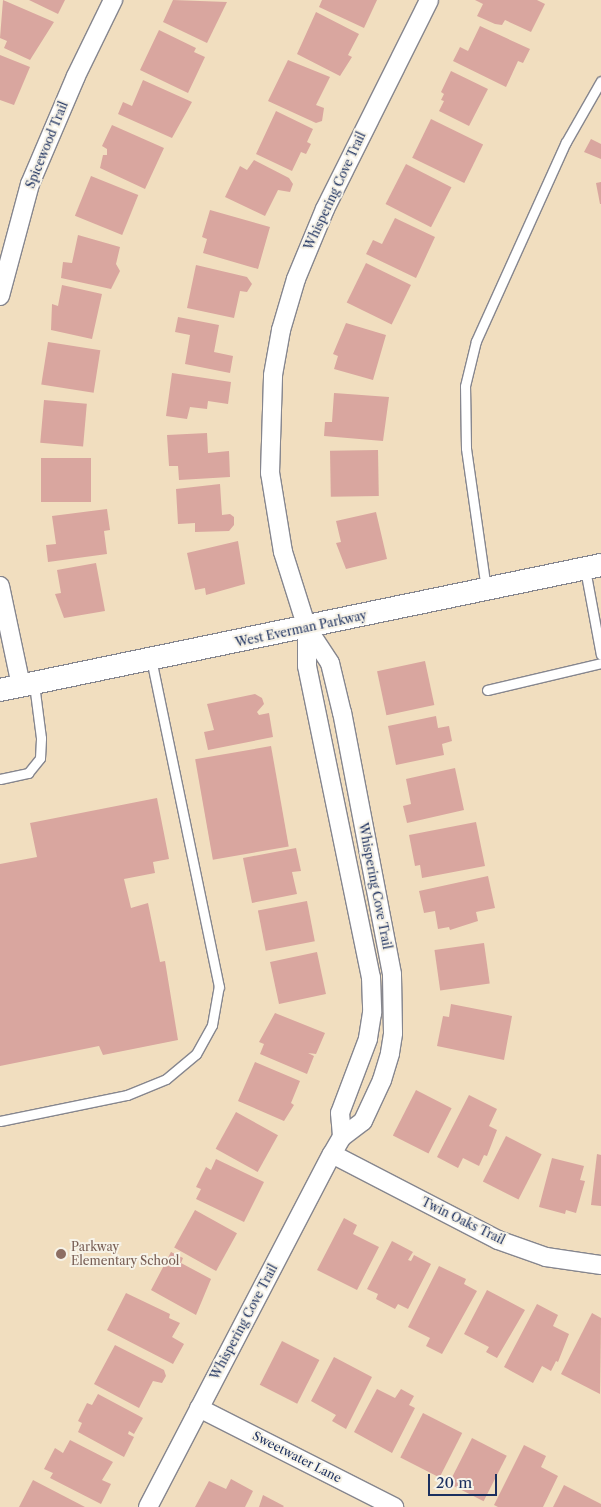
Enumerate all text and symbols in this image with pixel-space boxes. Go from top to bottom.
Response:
street label: Spicewood Trail [23,99,71,191]
street label: Whispering Cove Trail [301,130,369,252]
street label: West Everman Parkway [234,608,368,650]
street label: Whispering Cove Trail [356,821,394,951]
street label: Twin Oaks Trail [419,1195,507,1247]
place label: Parkway Elementary School [71,1240,180,1268]
marker: Parkway Elementary School [55,1248,67,1260]
street label: Whispering Cove Trail [207,1262,281,1382]
street label: Sweetwater Lane [250,1428,344,1486]
scale bar [431,1464,500,1496]
text: 20 m [436,1473,472,1492]

